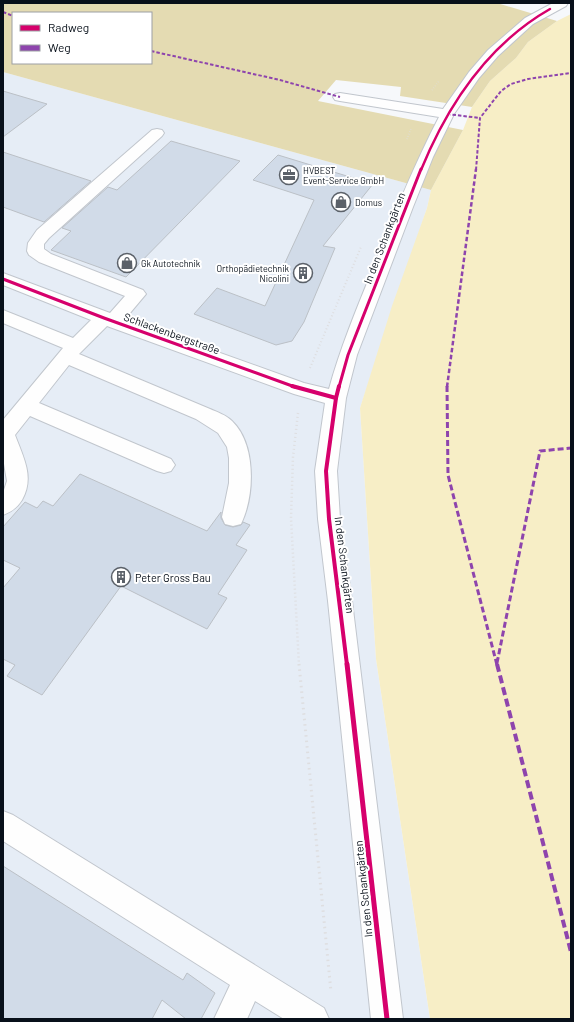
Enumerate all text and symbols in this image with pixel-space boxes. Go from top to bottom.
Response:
legend [12,12,152,64]
text: Radweg [48,20,89,34]
text: Weg [48,40,71,54]
office icon: HVBEST Event-Service GmbH [278,164,300,186]
place label: HVBEST Event-Service GmbH [303,165,384,186]
street label: In den Schankgärten [361,190,408,286]
shop icon: Domus [330,191,352,213]
place label: Domus [355,197,382,208]
shop icon: Gk Autotechnik [116,252,138,274]
place label: Gk Autotechnik [141,258,201,269]
building icon: Orthopädietechnik Nicolini [292,262,314,284]
place label: Orthopädietechnik Nicolini [216,263,289,284]
street label: Schlackenbergstraße [122,310,222,356]
street label: In den Schankgärten [333,516,357,614]
building icon: Peter Gross Bau [110,566,132,588]
place label: Peter Gross Bau [135,571,211,584]
street label: In den Schankgärten [351,840,375,938]

